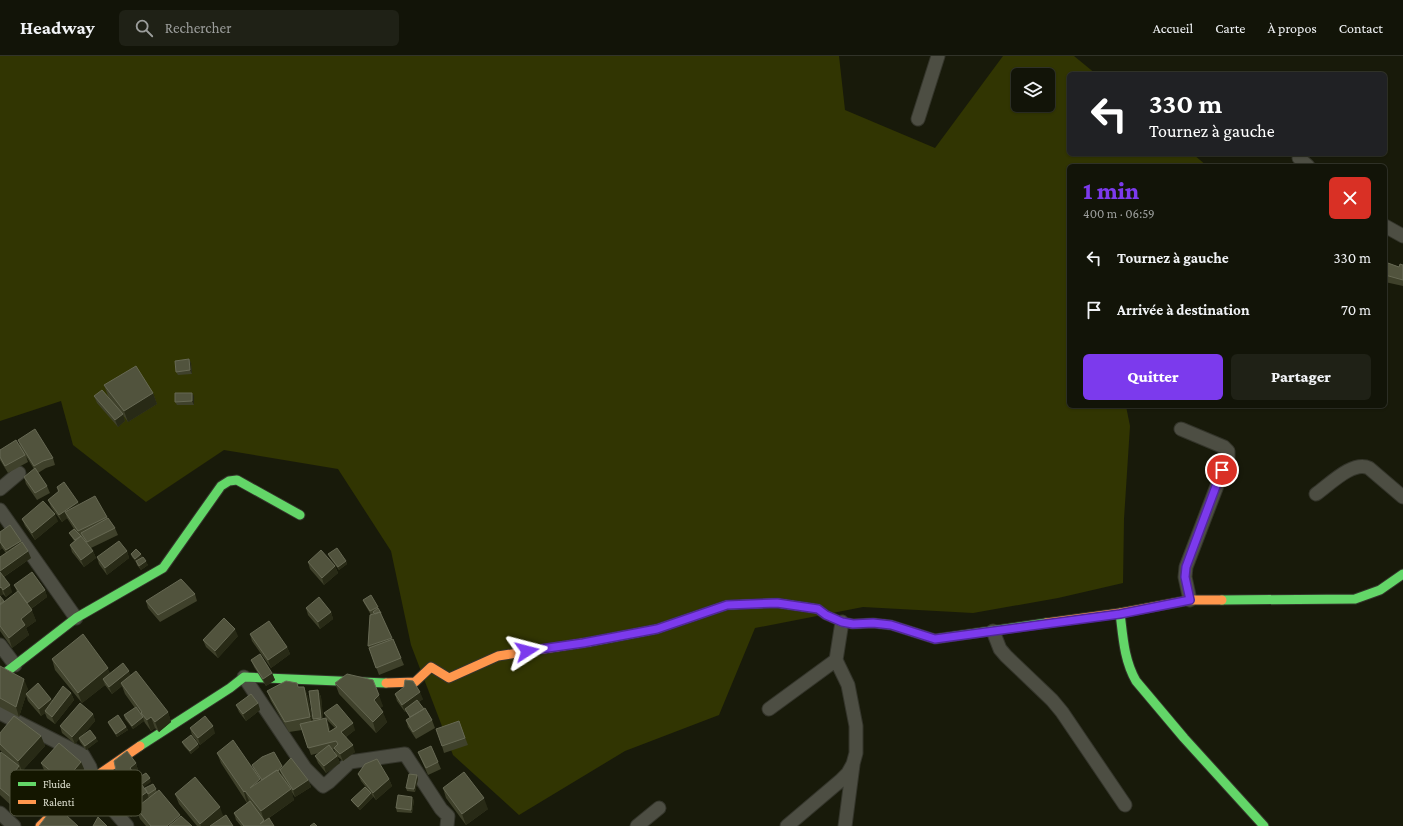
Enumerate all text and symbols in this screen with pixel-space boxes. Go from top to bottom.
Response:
search box [119,10,399,46]
text: Headway [20,17,95,38]
icon: search [133,17,155,39]
text: Rechercher [165,20,231,36]
text: Accueil [1153,20,1193,36]
text: Carte [1215,20,1246,36]
text: À propos [1268,20,1317,36]
text: Contact [1339,20,1383,36]
map controls [1011,68,1055,112]
button: layers [1011,68,1055,112]
icon: left [1083,88,1135,140]
text: 330 m [1149,88,1222,119]
text: Tournez à gauche [1149,121,1275,141]
text: 1 min [1083,177,1139,204]
button: close [1329,177,1371,219]
text: 400 m · 06:59 [1083,206,1155,221]
icon: left [1083,247,1105,269]
text: Tournez à gauche [1117,250,1229,266]
text: 330 m [1333,250,1371,266]
icon: arrive [1083,299,1105,321]
text: Arrivée à destination [1117,302,1250,318]
text: 70 m [1341,302,1371,318]
button: Quitter [1083,354,1223,400]
button: Partager [1231,354,1371,400]
pin [1205,453,1239,487]
icon: arrive [1211,459,1233,481]
position arrow [506,630,548,672]
legend [10,770,142,816]
text: Fluide [43,778,71,790]
text: Ralenti [43,796,74,808]

